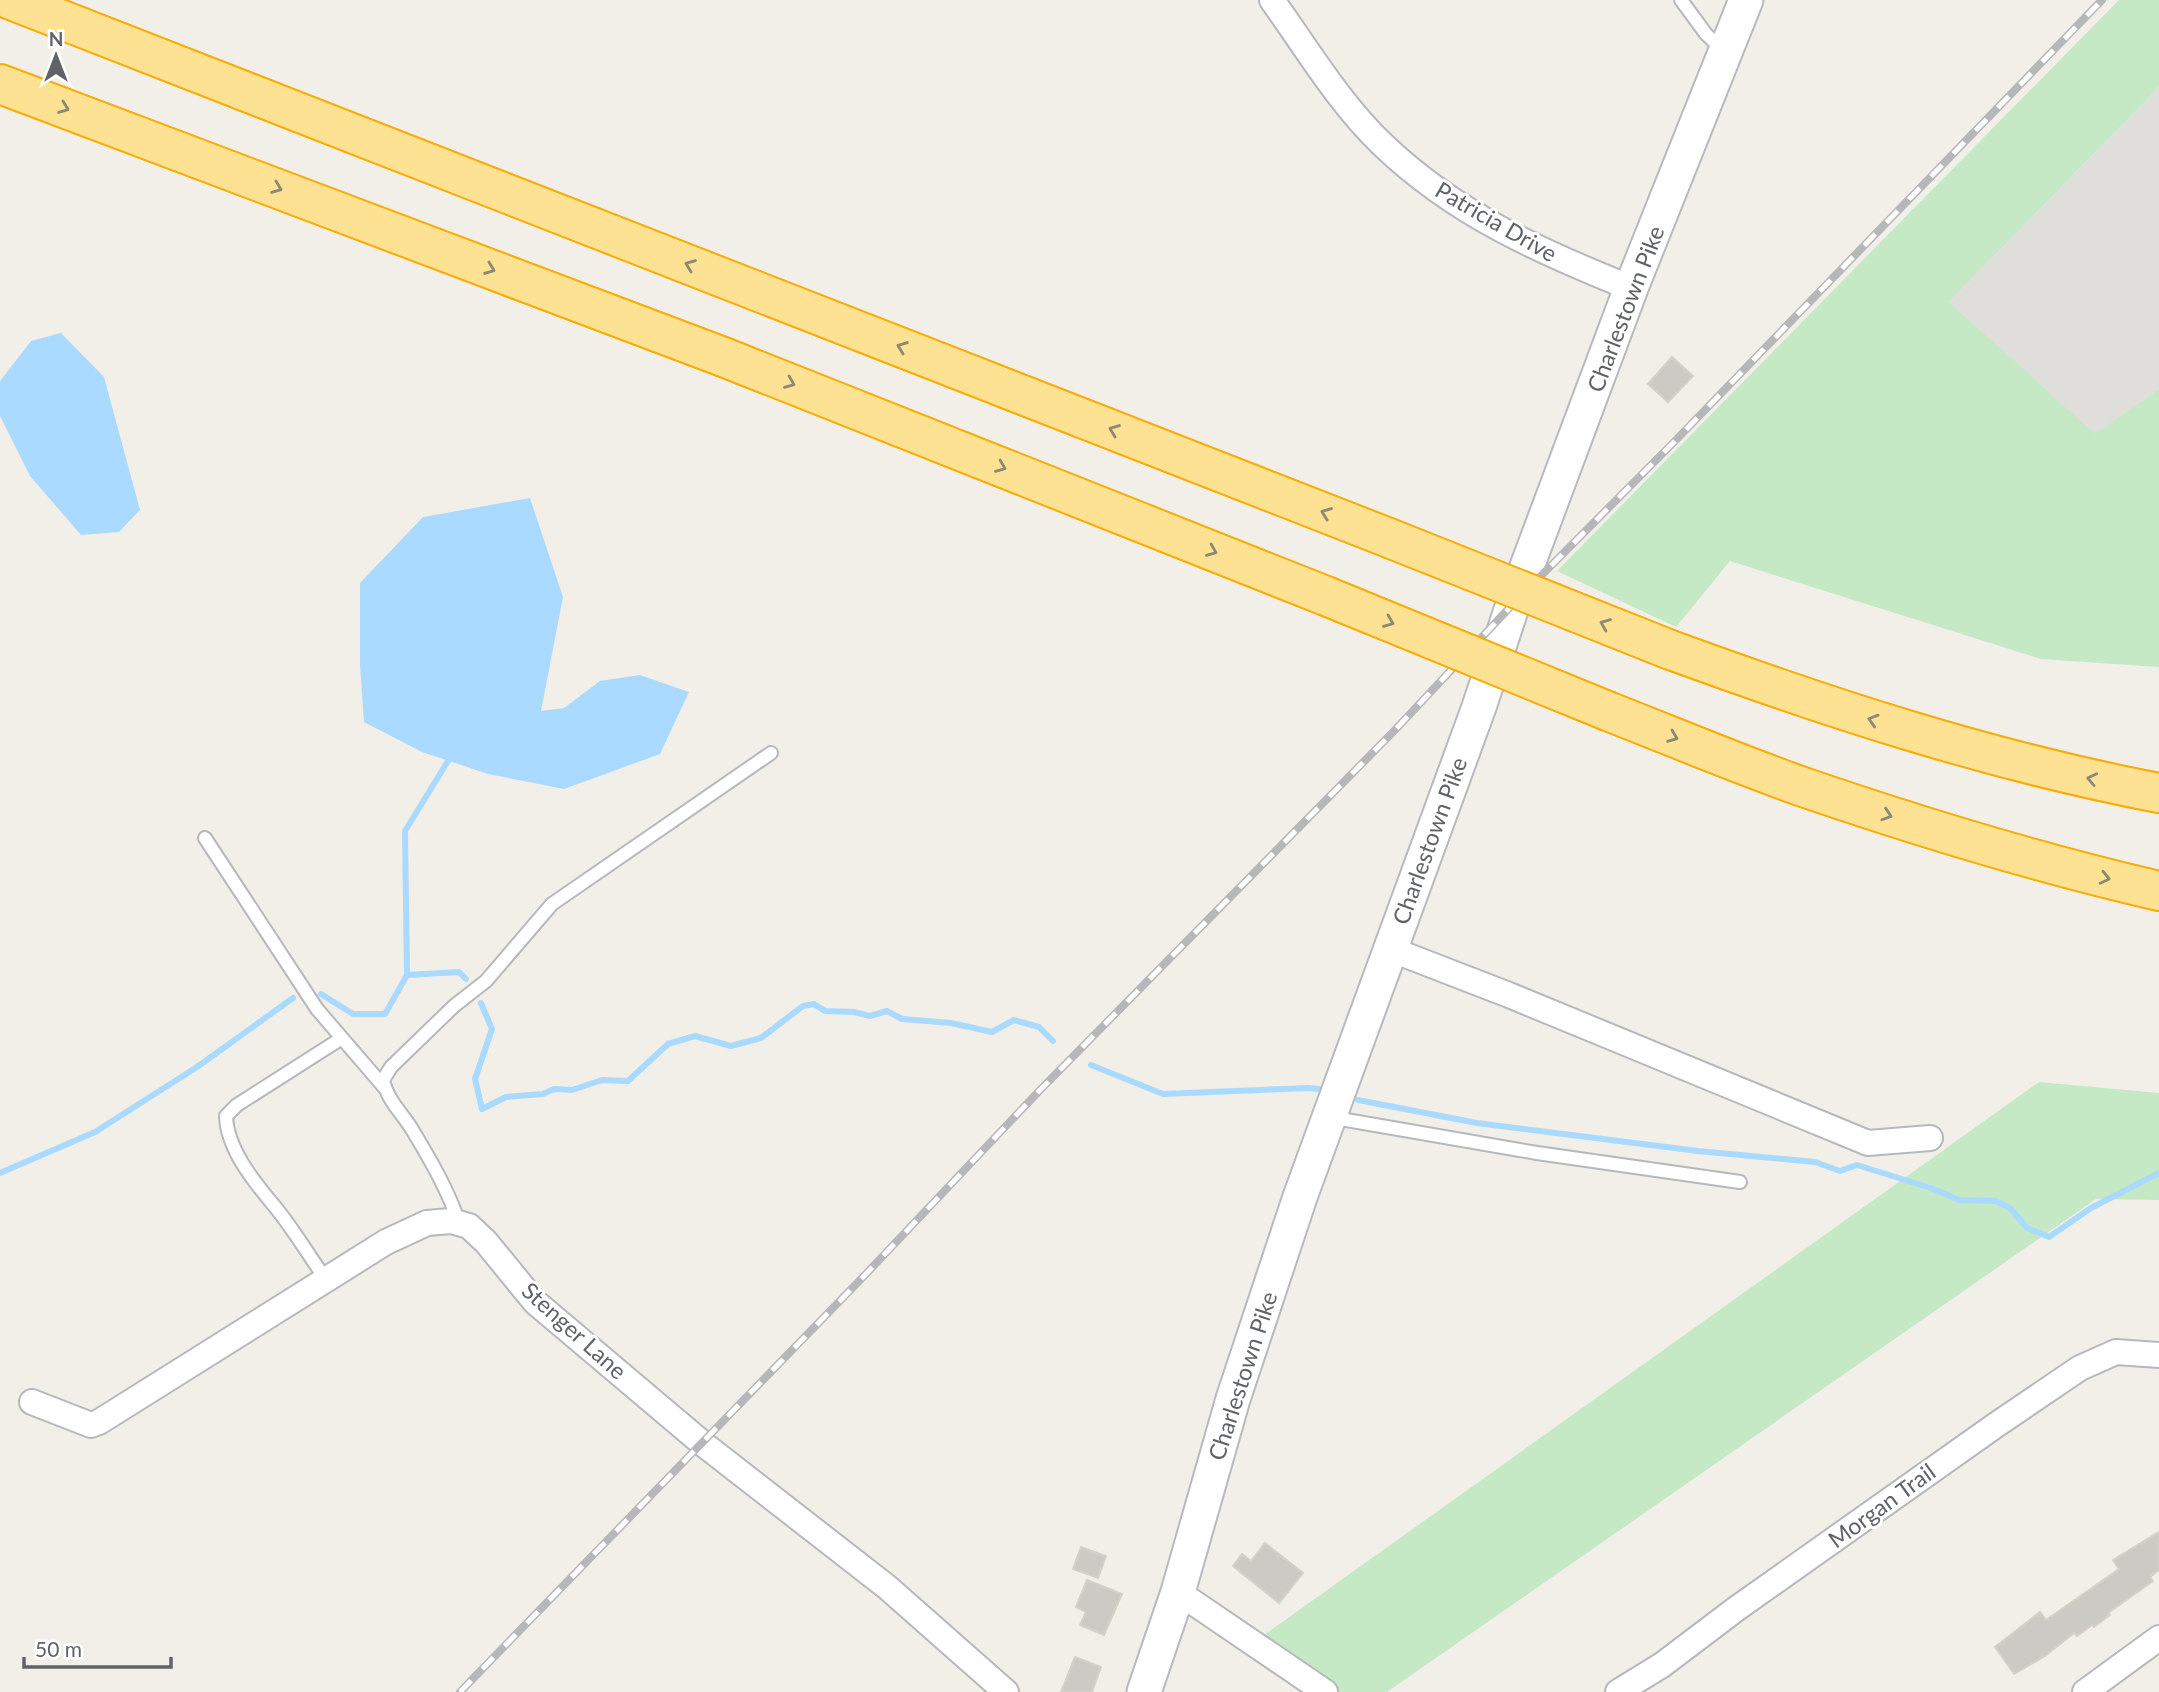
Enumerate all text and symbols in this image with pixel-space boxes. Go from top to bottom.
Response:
north arrow [21,21,91,91]
text: N [49,27,63,50]
one-way arrow [57,100,69,114]
street label: Patricia Drive [1431,175,1562,267]
one-way arrow [270,180,282,194]
street label: Charlestown Pike [1580,222,1670,396]
one-way arrow [685,259,697,273]
one-way arrow [483,260,495,274]
one-way arrow [897,342,909,356]
one-way arrow [783,375,795,389]
one-way arrow [1108,425,1120,439]
one-way arrow [994,459,1006,473]
one-way arrow [1320,507,1332,521]
one-way arrow [1206,543,1218,557]
one-way arrow [1383,614,1395,628]
one-way arrow [1600,619,1612,633]
one-way arrow [1867,713,1879,728]
one-way arrow [1667,729,1679,743]
street label: Charlestown Pike [1386,753,1472,928]
one-way arrow [2086,772,2098,787]
one-way arrow [1880,807,1893,821]
one-way arrow [2099,870,2111,885]
street label: Stenger Lane [517,1276,633,1385]
street label: Charlestown Pike [1202,1288,1283,1464]
street label: Morgan Trail [1823,1457,1940,1553]
scale bar [24,1626,172,1670]
text: 50 m [35,1636,82,1661]

